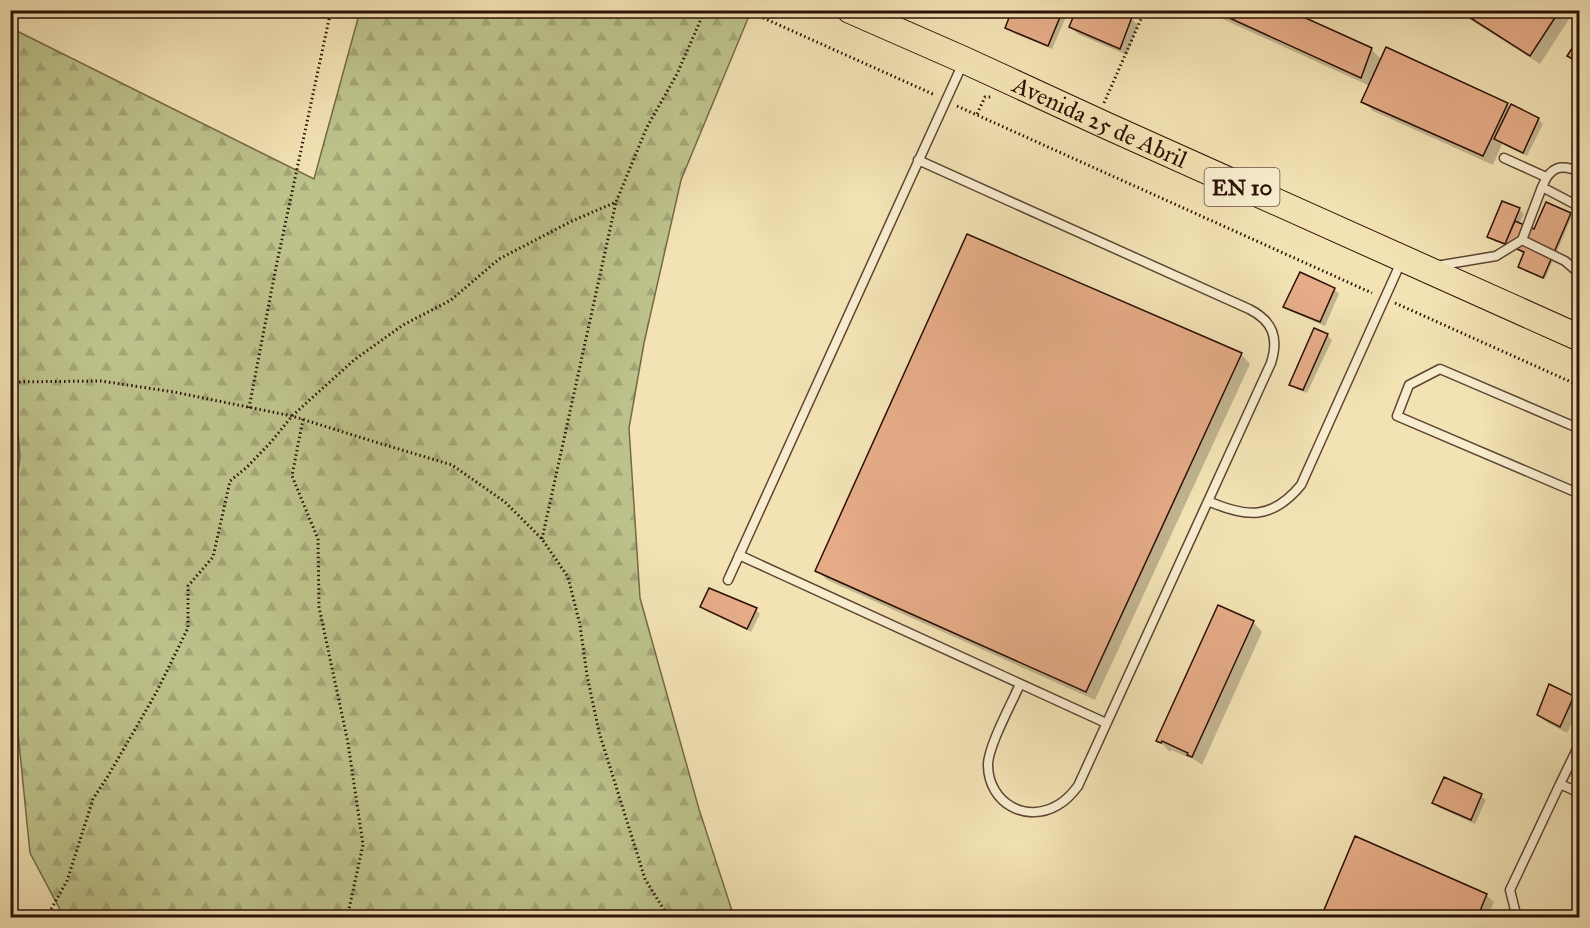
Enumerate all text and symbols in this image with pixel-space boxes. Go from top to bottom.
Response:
street label: Avenida 25 de Abril [1007,69,1192,175]
road number: EN 10 [1204,168,1280,206]

